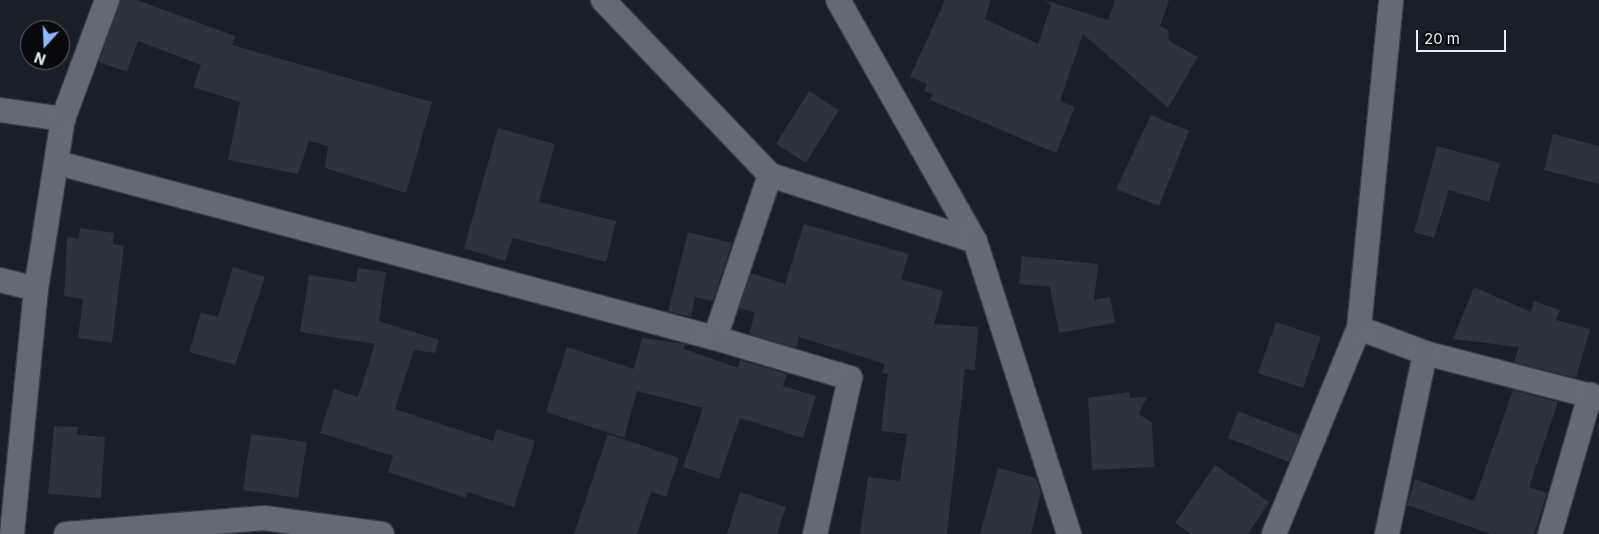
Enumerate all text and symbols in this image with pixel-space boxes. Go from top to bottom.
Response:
north arrow [20,20,70,70]
scale bar [1419,20,1509,52]
text: 20 m [1424,29,1460,48]
text: N [32,49,48,68]

